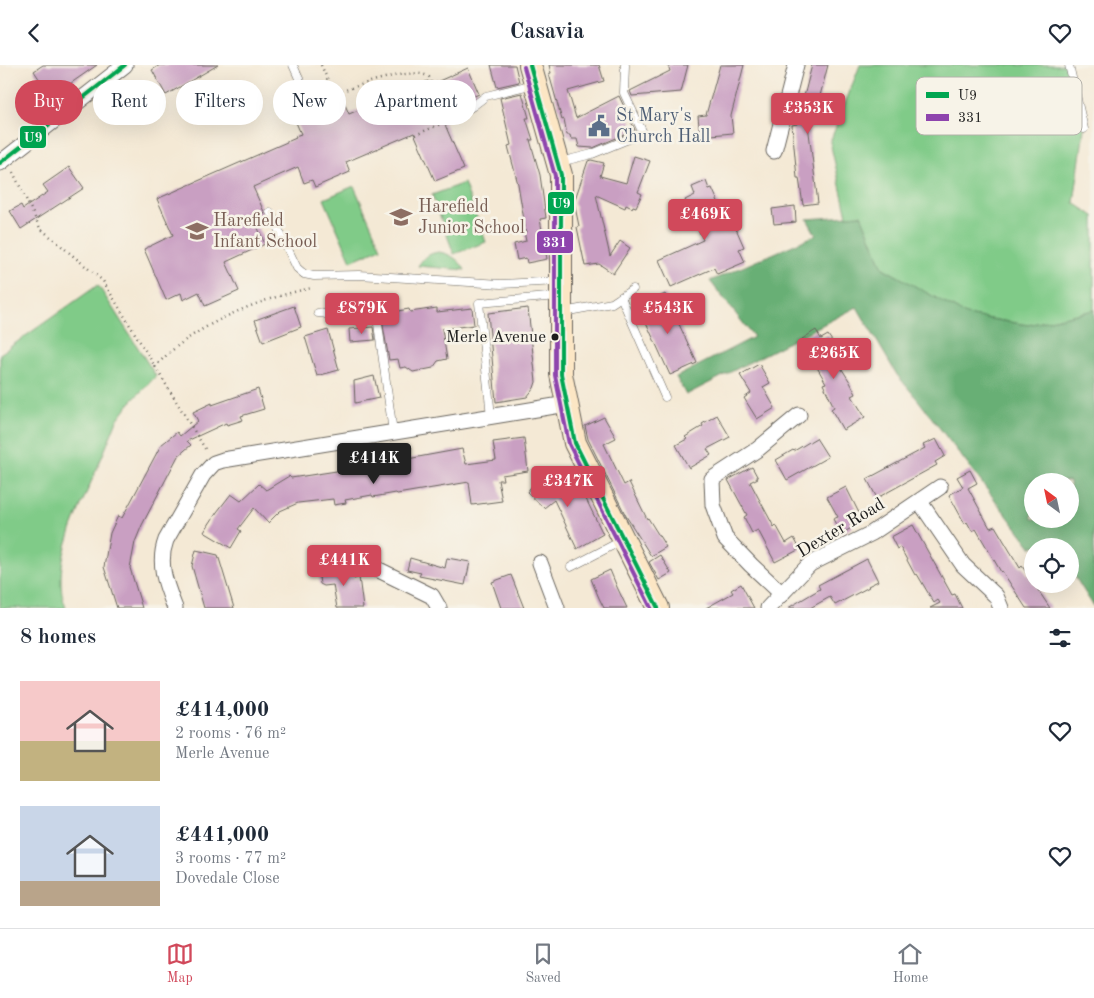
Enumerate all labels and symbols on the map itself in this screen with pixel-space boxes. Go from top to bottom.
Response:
legend [916,77,1082,135]
text: U9 [958,89,977,103]
pin: £353K [773,93,843,135]
place label: St Mary's Church Hall [616,107,710,146]
text: 331 [958,111,982,125]
public building icon: St Mary's Church Hall [586,113,612,139]
line badge: U9 [19,125,47,149]
text: U9 [23,131,43,145]
line badge: U9 [547,191,575,215]
text: U9 [551,197,571,211]
place label: Harefield Junior School [418,198,525,237]
pin: £469K [670,199,740,241]
school or university icon: Harefield Junior School [388,204,414,230]
place label: Harefield Infant School [213,212,317,251]
school or university icon: Harefield Infant School [184,218,210,244]
line badge: 331 [536,230,574,254]
text: 331 [543,236,567,250]
pin: £879K [327,293,397,335]
pin: £543K [633,293,703,335]
place label: Merle Avenue [446,329,546,346]
marker: Merle Avenue [550,332,560,342]
pin: £265K [799,337,869,380]
pin: £414K [339,443,409,485]
pin: £347K [533,465,603,508]
north arrow [1024,473,1079,527]
street label: Dexter Road [794,495,888,561]
pin: £441K [309,545,379,587]

